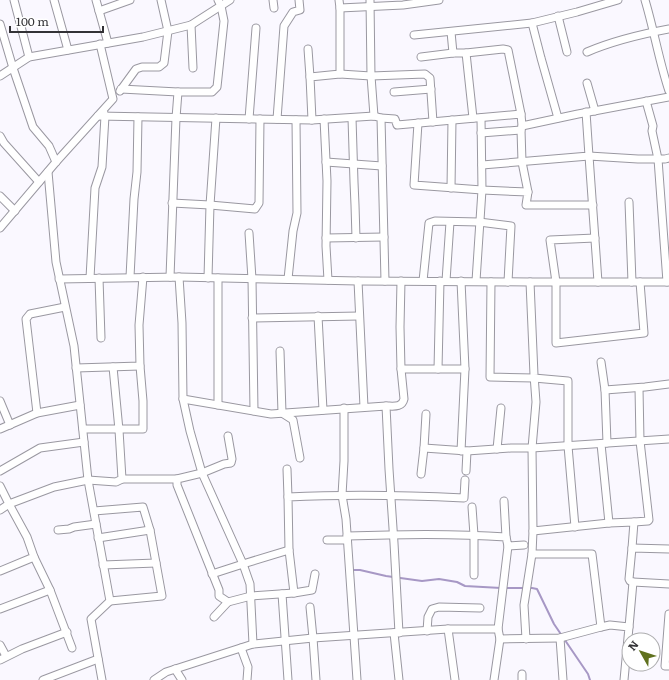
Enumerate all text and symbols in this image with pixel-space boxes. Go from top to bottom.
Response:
scale bar [10,8,103,34]
text: 100 m [16,12,49,30]
north arrow [621,632,661,672]
text: N [623,636,642,654]

